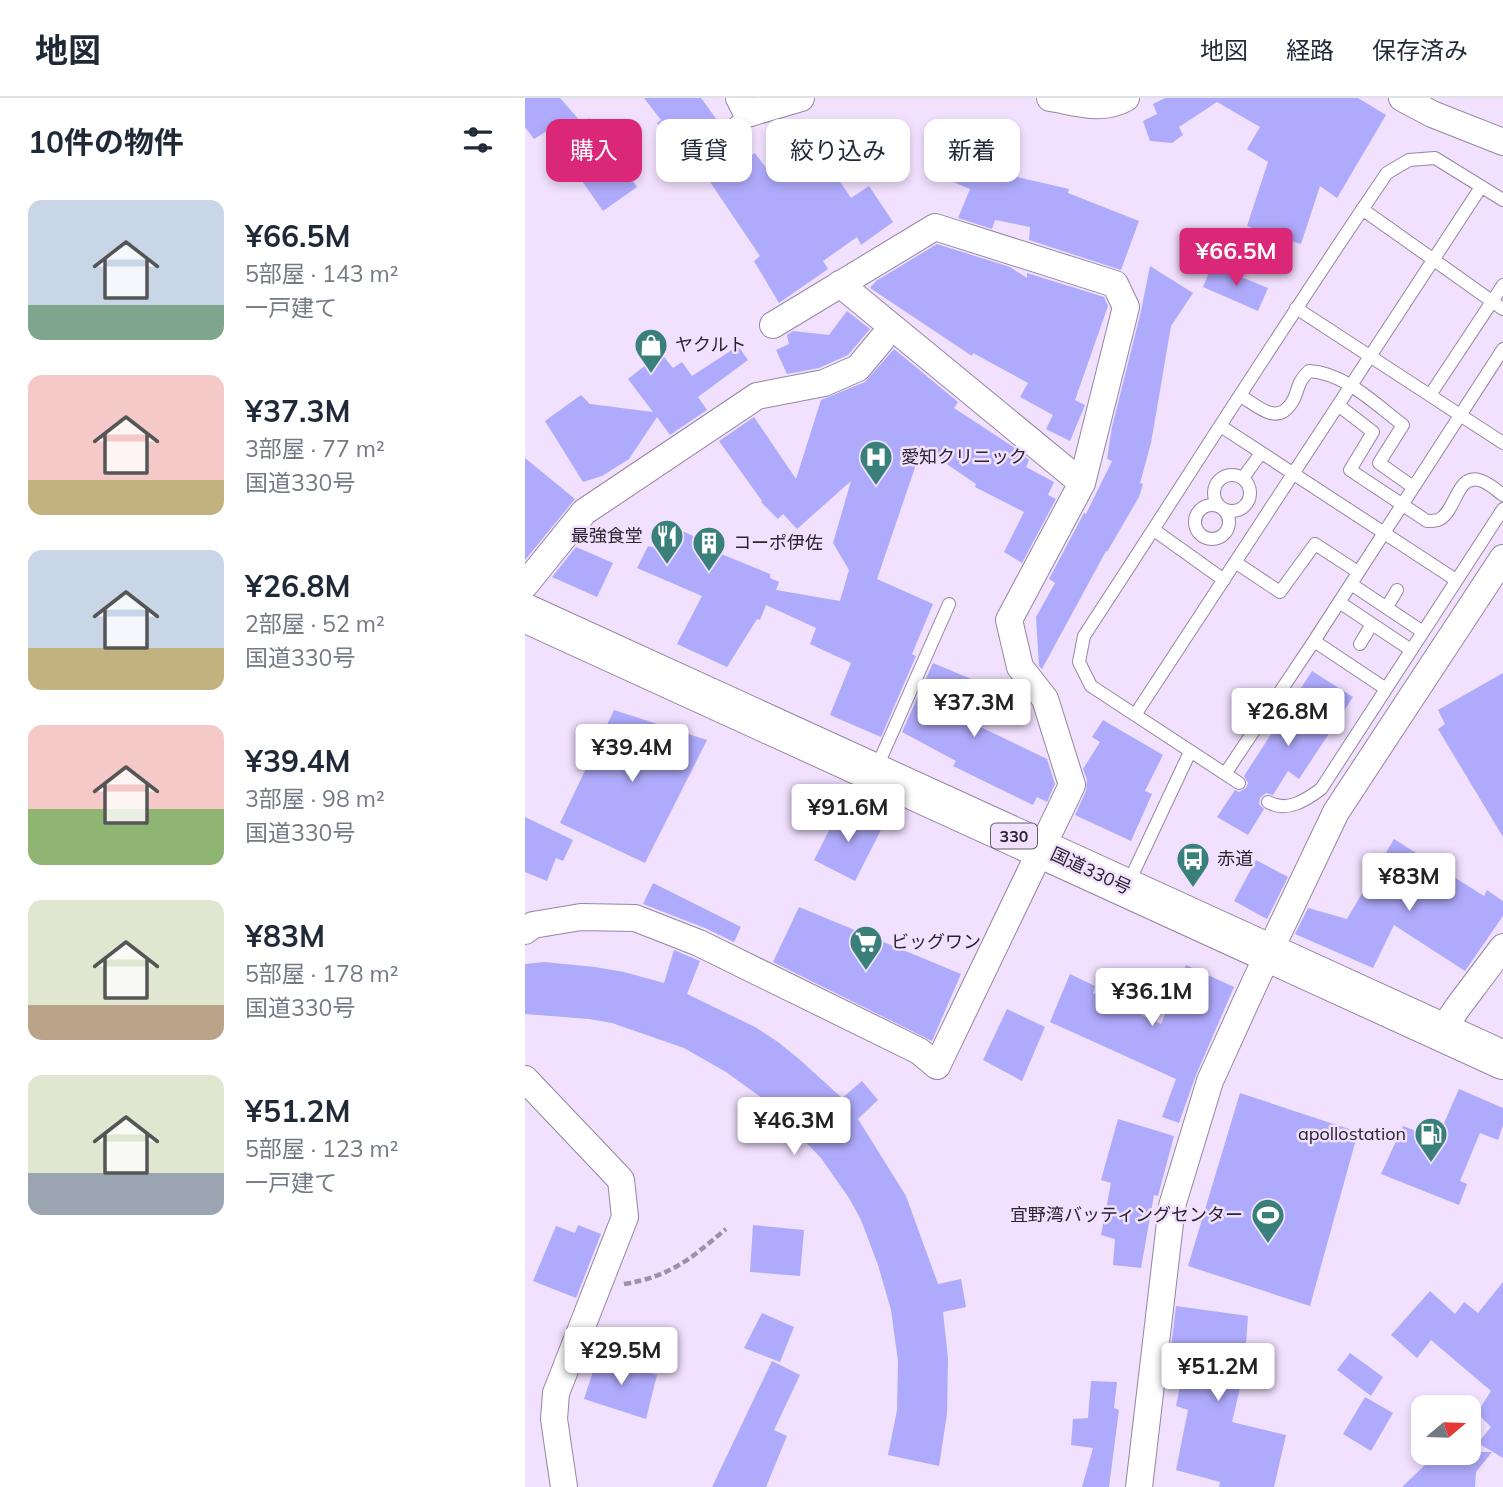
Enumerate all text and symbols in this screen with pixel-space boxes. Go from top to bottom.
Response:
text: 地図 [35,29,101,70]
text: 地図 [1200,35,1248,65]
text: 経路 [1286,35,1334,65]
text: 保存済み [1372,35,1468,65]
chip: 購入 [546,119,642,182]
chip: 賃貸 [656,119,752,182]
chip: 絞り込み [766,119,910,182]
chip: 新着 [924,119,1020,182]
icon: filters [459,121,497,159]
text: 10件の物件 [28,123,184,161]
text: ¥66.5M [245,217,351,255]
icon: home [84,228,168,312]
pin: ¥66.5M [1179,228,1293,288]
text: ¥66.5M [1196,236,1276,265]
text: 5部屋 · 143 m² [245,259,398,288]
text: 一戸建て [245,293,337,322]
shop icon: ヤクルト [632,326,670,375]
place label: ヤクルト [675,333,746,356]
text: ¥37.3M [245,392,351,430]
icon: home [84,403,168,487]
text: 3部屋 · 77 m² [245,434,385,463]
hospital icon: 愛知クリニック [857,438,895,487]
place label: 愛知クリニック [901,445,1027,468]
text: 国道330号 [245,468,355,497]
restaurant icon: 最強食堂 [648,517,686,566]
place label: 最強食堂 [571,524,643,547]
building icon: コーポ伊佐 [690,524,728,573]
place label: コーポ伊佐 [733,531,823,554]
text: ¥26.8M [245,567,351,605]
icon: home [84,578,168,662]
text: 2部屋 · 52 m² [245,609,385,638]
text: 国道330号 [245,643,355,672]
pin: ¥37.3M [917,680,1031,739]
text: ¥37.3M [934,687,1014,716]
pin: ¥26.8M [1231,688,1345,748]
text: ¥26.8M [1248,696,1328,725]
pin: ¥39.4M [575,724,689,784]
text: ¥39.4M [592,732,672,761]
text: ¥39.4M [245,742,351,780]
icon: home [84,753,168,837]
text: 3部屋 · 98 m² [245,784,385,813]
pin: ¥91.6M [791,784,905,844]
text: ¥91.6M [808,792,888,821]
text: 国道330号 [245,818,355,847]
road number: 330 [991,824,1037,848]
bus stop icon: 赤道 [1174,840,1212,889]
street label: 国道330号 [1047,842,1135,899]
place label: 赤道 [1217,847,1253,870]
pin: ¥83M [1368,854,1450,913]
text: ¥83M [1378,861,1440,890]
text: ¥83M [245,917,325,955]
supermarket icon: ビッグワン [847,923,885,972]
icon: home [84,928,168,1012]
place label: ビッグワン [891,930,981,953]
text: 5部屋 · 178 m² [245,959,398,988]
pin: ¥36.1M [1095,968,1209,1028]
text: ¥36.1M [1112,976,1192,1005]
text: 国道330号 [245,993,355,1022]
text: ¥51.2M [245,1092,351,1130]
pin: ¥46.3M [737,1098,851,1157]
icon: home [84,1103,168,1187]
text: ¥46.3M [754,1105,834,1134]
fuel station icon: apollostation [1412,1115,1450,1164]
place label: apollostation [1298,1122,1406,1145]
text: 5部屋 · 123 m² [245,1134,398,1163]
text: 一戸建て [245,1168,337,1197]
sports icon: 宜野湾バッティングセンター [1249,1196,1287,1245]
place label: 宜野湾バッティングセンター [1010,1203,1243,1226]
pin: ¥29.5M [564,1328,678,1387]
text: ¥29.5M [581,1335,661,1364]
pin: ¥51.2M [1161,1344,1275,1403]
text: ¥51.2M [1178,1351,1258,1380]
north arrow [1411,1395,1481,1465]
map controls [1411,1395,1481,1465]

